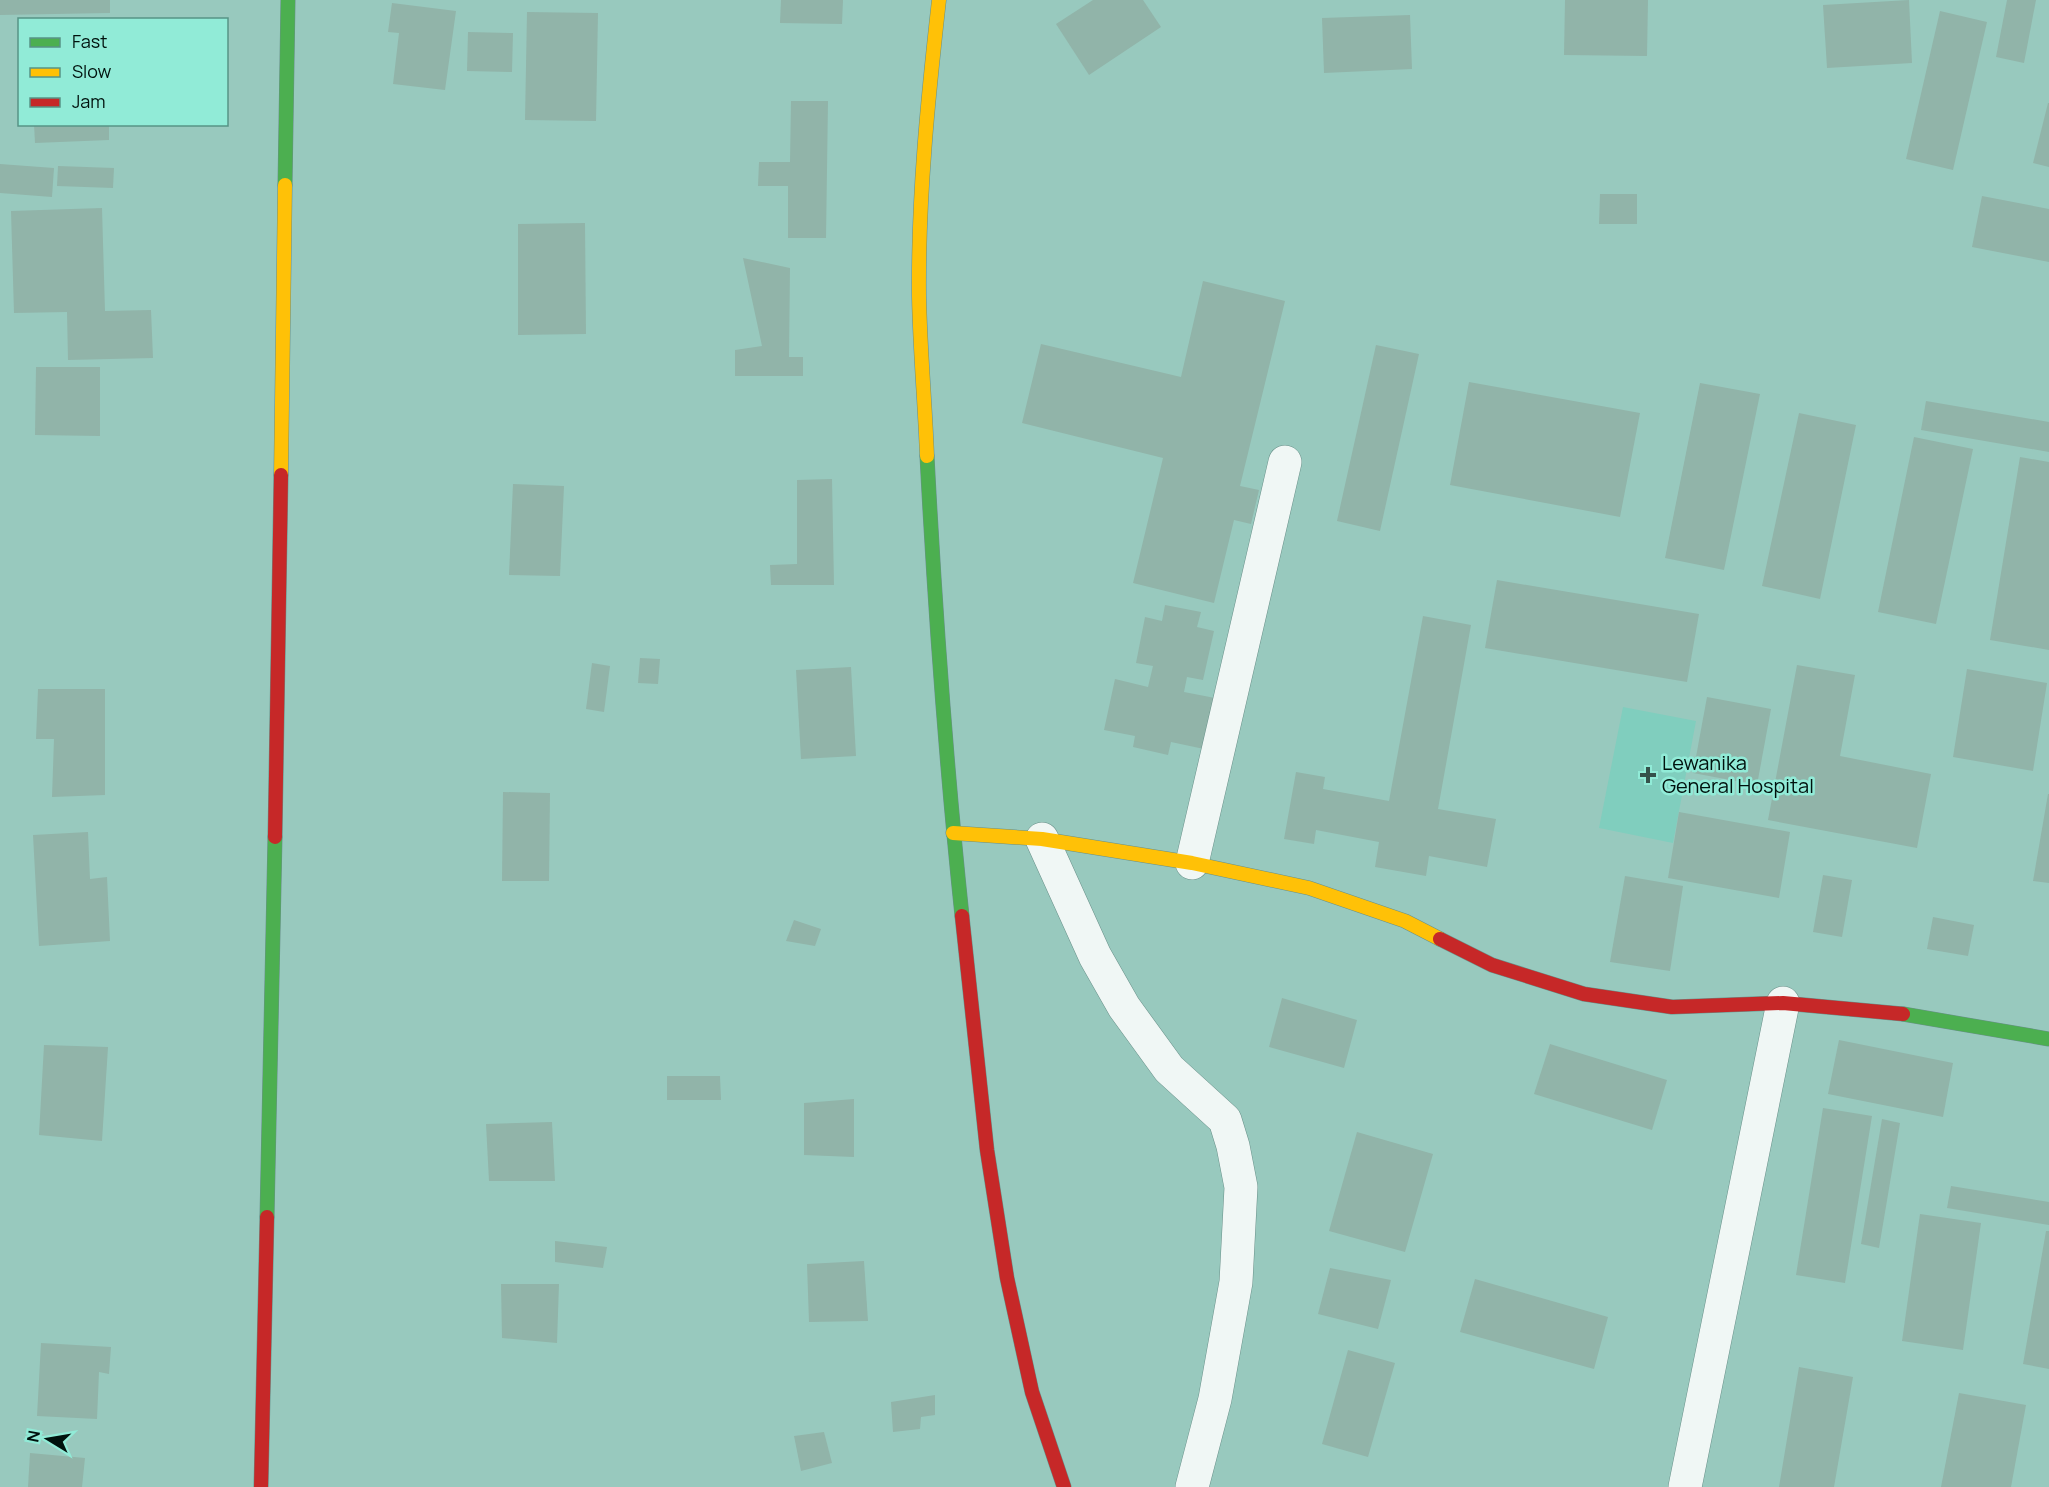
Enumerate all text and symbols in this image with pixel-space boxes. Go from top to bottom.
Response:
legend [18,18,228,126]
text: Fast [72,29,107,53]
text: Slow [72,59,112,83]
text: Jam [72,89,106,113]
place label: Lewanika General Hospital [1662,749,1814,799]
marker: Lewanika General Hospital [1639,766,1657,784]
north arrow [18,1409,78,1469]
text: N [21,1428,45,1444]

